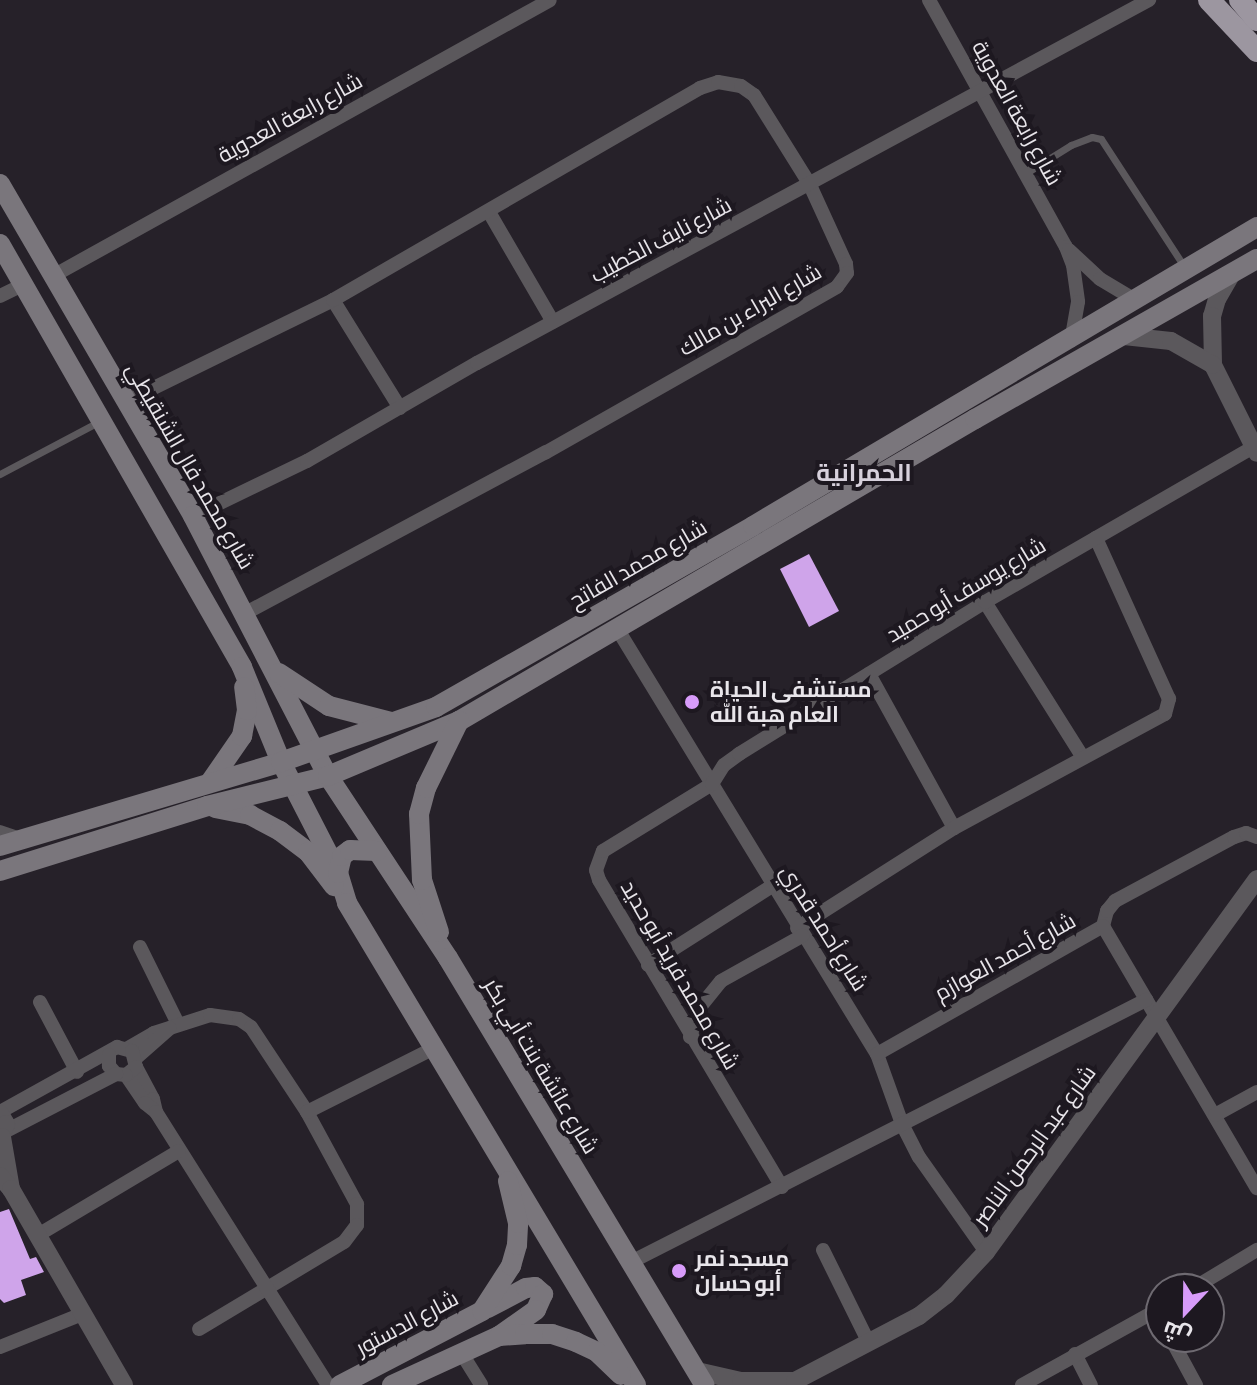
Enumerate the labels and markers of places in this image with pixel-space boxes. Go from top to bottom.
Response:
place label: مستشفى الحياة العام هبة الله [710,676,871,728]
marker: مستشفى الحياة العام هبة الله [681,691,703,713]
place label: مسجد نمر أبو حسان [695,1245,789,1296]
marker: مسجد نمر أبو حسان [670,1262,688,1280]

